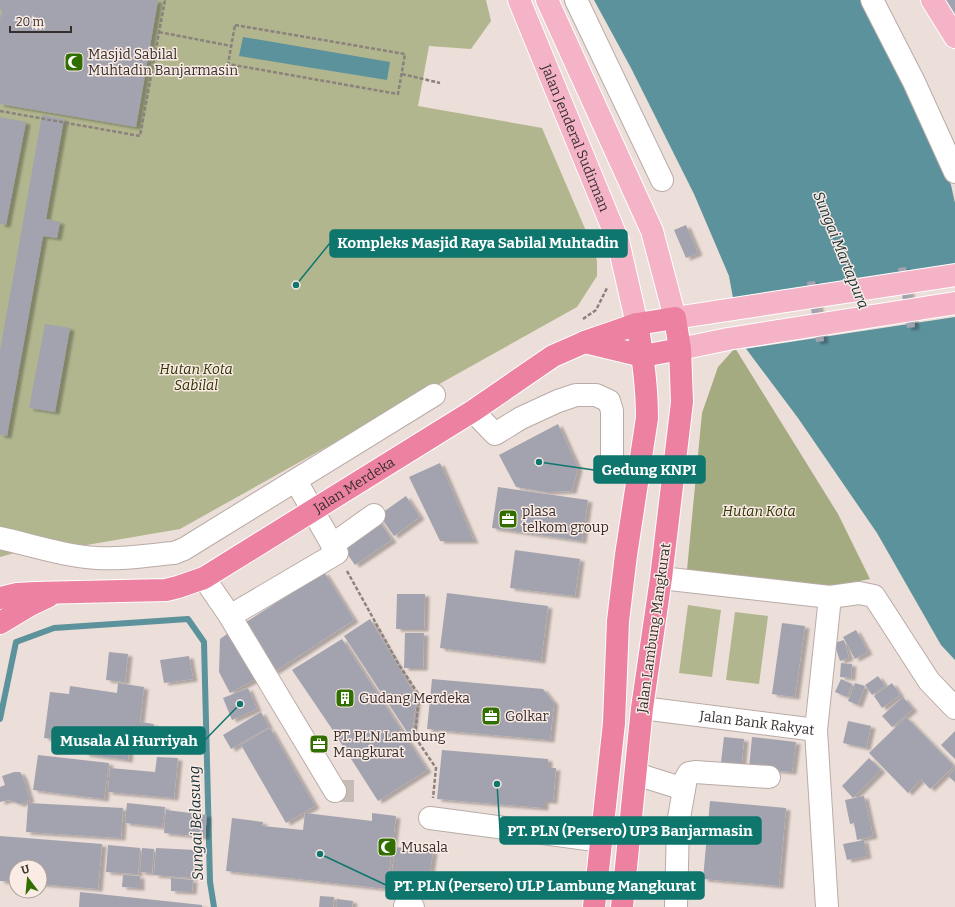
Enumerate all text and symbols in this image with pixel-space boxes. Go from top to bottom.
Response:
scale bar [10,8,71,34]
text: 20 m [16,15,45,29]
place label: Masjid Sabilal Muhtadin Banjarmasin [88,46,238,79]
mosque icon: Masjid Sabilal Muhtadin Banjarmasin [63,51,85,73]
street label: Jalan Jenderal Sudirman [537,61,614,214]
water label: Sungai Martapura [809,189,873,311]
callout: Kompleks Masjid Raya Sabilal Muhtadin [330,230,627,257]
text: Kompleks Masjid Raya Sabilal Muhtadin [337,234,619,252]
park label: Hutan Kota Sabilal [159,361,233,394]
street label: Jalan Merdeka [310,453,398,517]
callout: Gedung KNPI [594,456,705,483]
text: Gedung KNPI [602,461,696,479]
place label: plasa telkom group [522,503,609,536]
park label: Hutan Kota [722,503,796,520]
office icon: plasa telkom group [497,508,519,530]
street label: Jalan Lambung Mangkurat [634,542,674,715]
building icon: Gudang Merdeka [334,687,356,709]
place label: Gudang Merdeka [359,690,470,707]
office icon: Golkar [480,705,502,727]
street label: Jalan Bank Rakyat [698,707,816,738]
place label: Golkar [505,708,549,725]
callout: Musala Al Hurriyah [52,727,205,754]
place label: PT. PLN Lambung Mangkurat [333,728,446,761]
text: Musala Al Hurriyah [60,732,198,750]
office icon: PT. PLN Lambung Mangkurat [308,733,330,755]
water label: Sungai Belasung [185,765,207,881]
callout: PT. PLN (Persero) UP3 Banjarmasin [500,817,761,844]
text: PT. PLN (Persero) UP3 Banjarmasin [507,822,753,840]
mosque icon: Musala [376,836,398,858]
place label: Musala [401,839,448,856]
north arrow [8,859,48,899]
text: U [20,862,31,877]
callout: PT. PLN (Persero) ULP Lambung Mangkurat [386,872,704,899]
text: PT. PLN (Persero) ULP Lambung Mangkurat [394,877,696,895]

